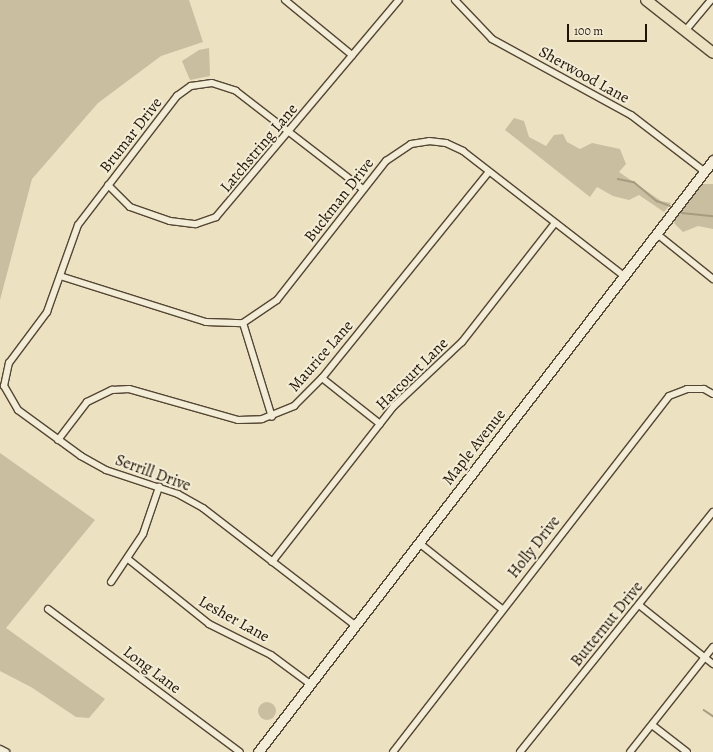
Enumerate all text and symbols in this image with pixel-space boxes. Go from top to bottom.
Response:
scale bar [569,16,649,42]
text: 100 m [574,23,603,39]
street label: Sherwood Lane [535,42,633,108]
street label: Brumar Drive [96,94,166,176]
street label: Latchstring Lane [216,100,302,196]
street label: Buckman Drive [300,154,378,246]
street label: Maurice Lane [285,316,357,396]
street label: Harcourt Lane [372,334,452,414]
street label: Maple Avenue [438,405,510,489]
street label: Serrill Drive [113,450,193,496]
street label: Holly Drive [504,512,564,582]
street label: Butternut Drive [567,578,647,670]
street label: Lesher Lane [195,592,273,646]
street label: Long Lane [119,642,185,698]

